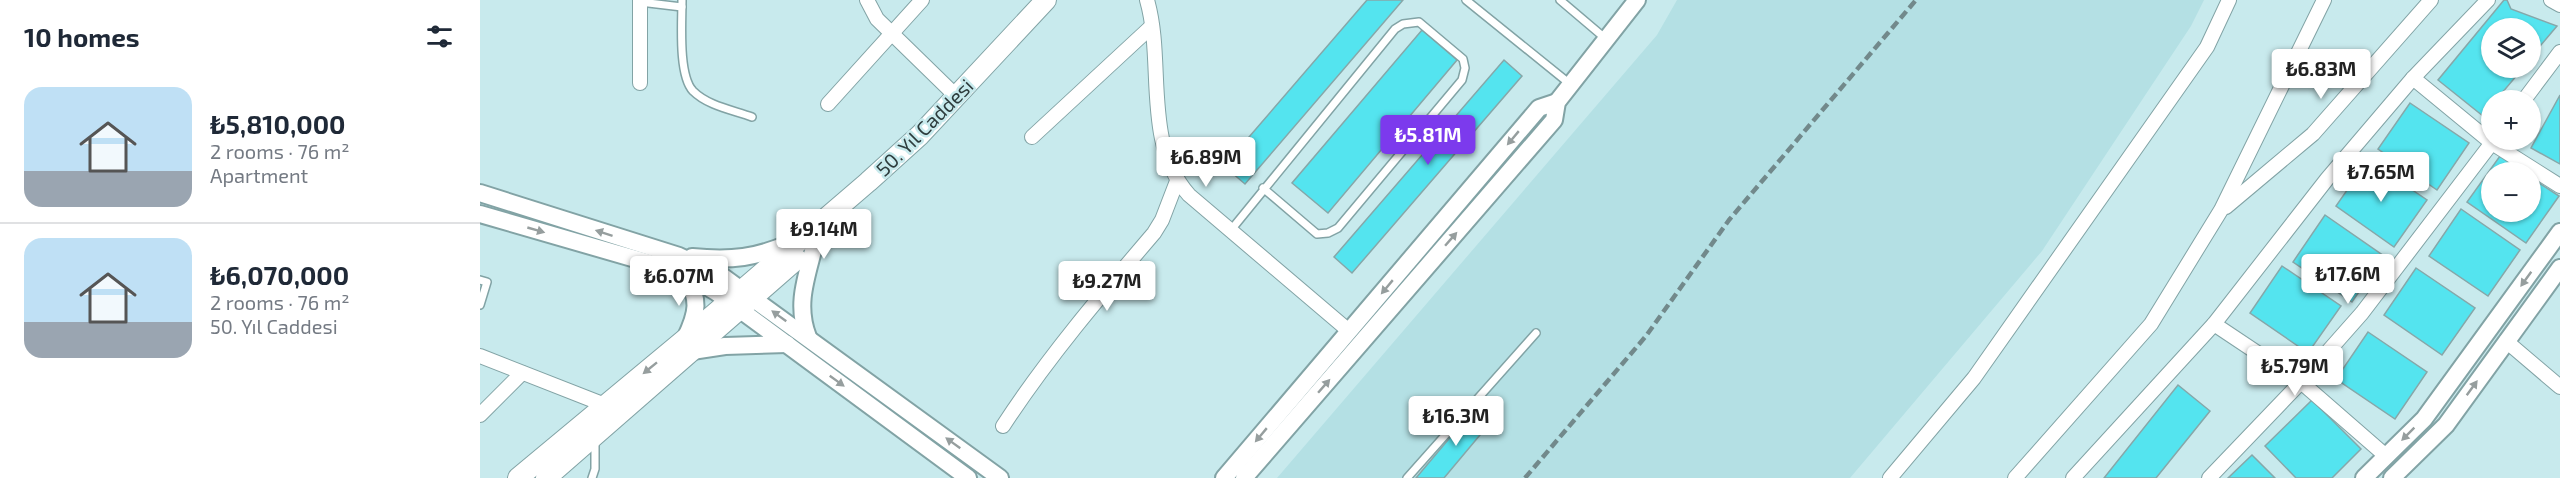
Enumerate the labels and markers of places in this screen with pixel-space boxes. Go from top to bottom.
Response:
pin: ₺6.83M [2272,49,2370,100]
pin: ₺5.81M [1379,115,1477,166]
pin: ₺6.89M [1157,137,1255,188]
pin: ₺7.65M [2332,152,2430,203]
pin: ₺9.14M [775,209,873,260]
pin: ₺17.6M [2299,254,2397,305]
pin: ₺6.07M [630,256,728,307]
pin: ₺9.27M [1058,261,1156,312]
pin: ₺5.79M [2246,346,2344,397]
pin: ₺16.3M [1407,396,1505,447]

